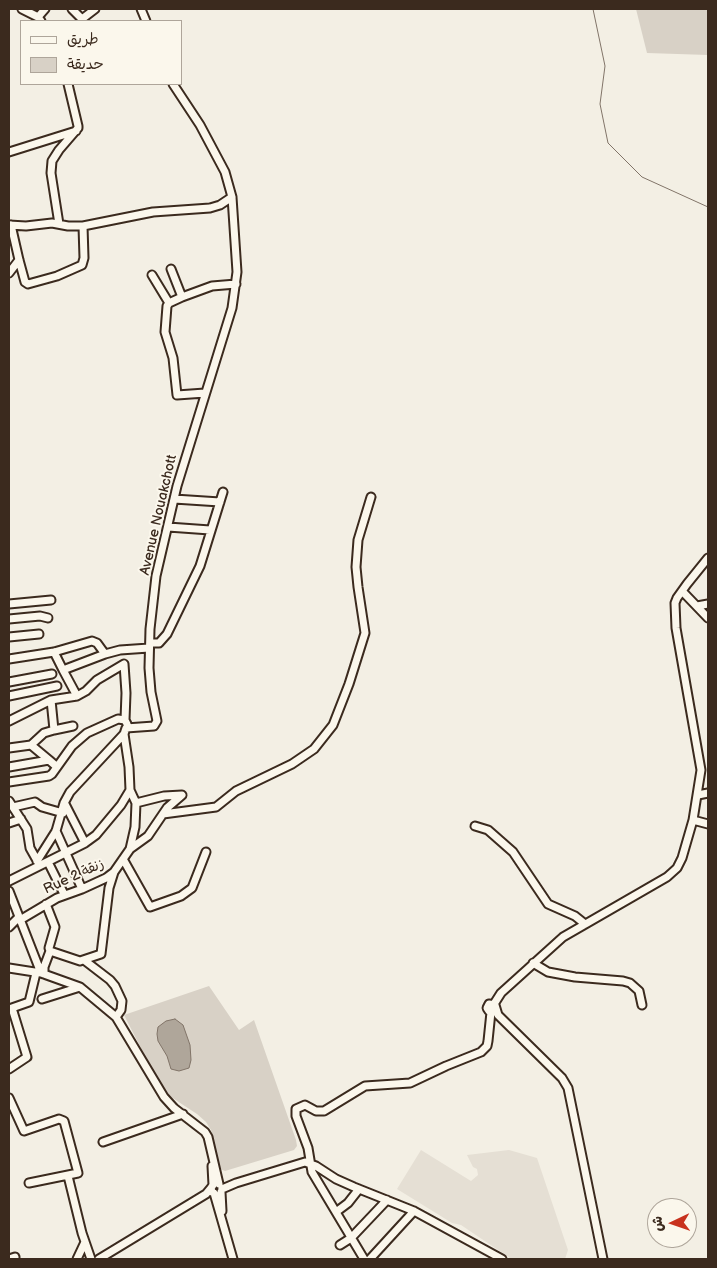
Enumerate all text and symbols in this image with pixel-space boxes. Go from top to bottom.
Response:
legend [20,20,182,85]
text: طريق [67,30,99,49]
text: حديقة [67,55,104,74]
street label: Avenue Nouakchott [137,453,181,577]
street label: Rue 2 زنقة [41,856,107,898]
north arrow [647,1198,697,1248]
text: ش [649,1216,666,1232]

